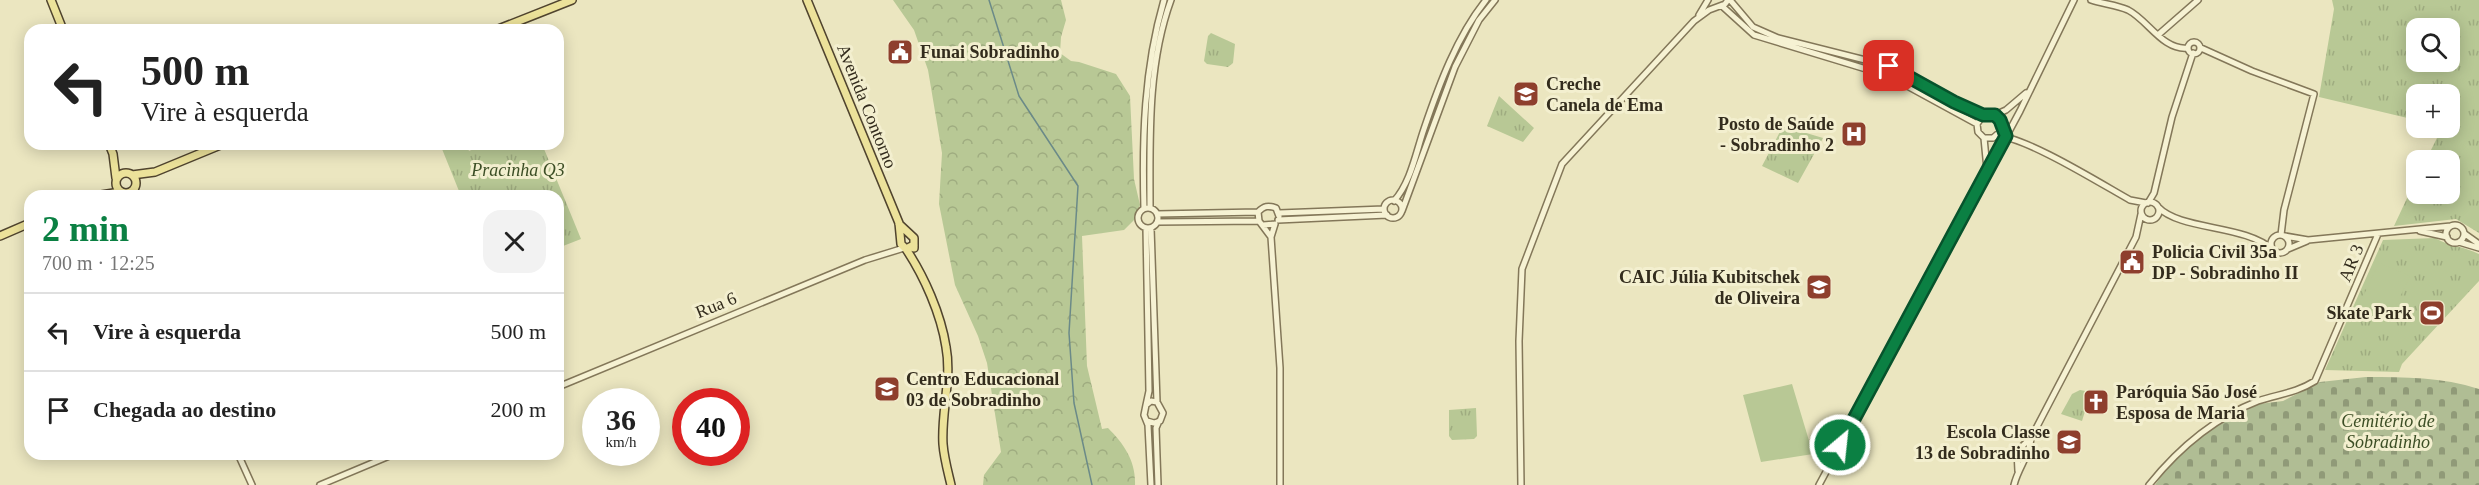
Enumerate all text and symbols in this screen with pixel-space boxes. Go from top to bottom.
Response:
map controls [2406,18,2460,204]
button: search [2406,18,2460,72]
public building icon: Funai Sobradinho [885,37,915,67]
pin [1863,40,1914,91]
street label: Avenida Contorno [833,41,901,171]
place label: Funai Sobradinho [920,42,1060,62]
icon: left [42,48,120,126]
text: 500 m [141,48,250,94]
icon: arrive [1872,49,1905,82]
place label: Creche Canela de Ema [1546,74,1663,115]
school or university icon: Creche Canela de Ema [1511,79,1541,109]
button: + [2406,84,2460,138]
text: Vire à esquerda [141,97,309,127]
place label: Posto de Saúde - Sobradinho 2 [1718,114,1834,155]
hospital icon: Posto de Saúde - Sobradinho 2 [1839,119,1869,149]
button: − [2406,150,2460,204]
park label: Pracinha Q3 [470,160,565,180]
text: 2 min [42,209,129,249]
button: close [483,210,546,273]
street label: AR 3 [2335,241,2367,285]
place label: Policia Civil 35a DP - Sobradinho II [2152,242,2299,283]
public building icon: Policia Civil 35a DP - Sobradinho II [2117,247,2147,277]
text: 700 m · 12:25 [42,252,155,274]
place label: CAIC Júlia Kubitschek de Oliveira [1619,267,1800,308]
school or university icon: CAIC Júlia Kubitschek de Oliveira [1804,272,1834,302]
street label: Rua 6 [693,288,739,322]
sports icon: Skate Park [2417,298,2447,328]
place label: Skate Park [2327,303,2412,323]
icon: left [42,316,75,349]
text: Vire à esquerda [93,319,241,344]
text: 500 m [490,319,546,344]
place label: Centro Educacional 03 de Sobradinho [906,369,1059,410]
school or university icon: Centro Educacional 03 de Sobradinho [872,374,902,404]
place label: Paróquia São José Esposa de Maria [2116,382,2257,423]
church icon: Paróquia São José Esposa de Maria [2081,387,2111,417]
speed limit sign: 40 [672,388,750,466]
icon: arrive [42,394,75,427]
text: Chegada ao destino [93,397,276,422]
text: 200 m [490,397,546,422]
text: 36 [606,403,636,436]
park label: Cemitério de Sobradinho [2341,411,2435,452]
position arrow [1808,413,1872,477]
place label: Escola Classe 13 de Sobradinho [1915,422,2050,463]
school or university icon: Escola Classe 13 de Sobradinho [2054,427,2084,457]
text: km/h [606,434,636,450]

